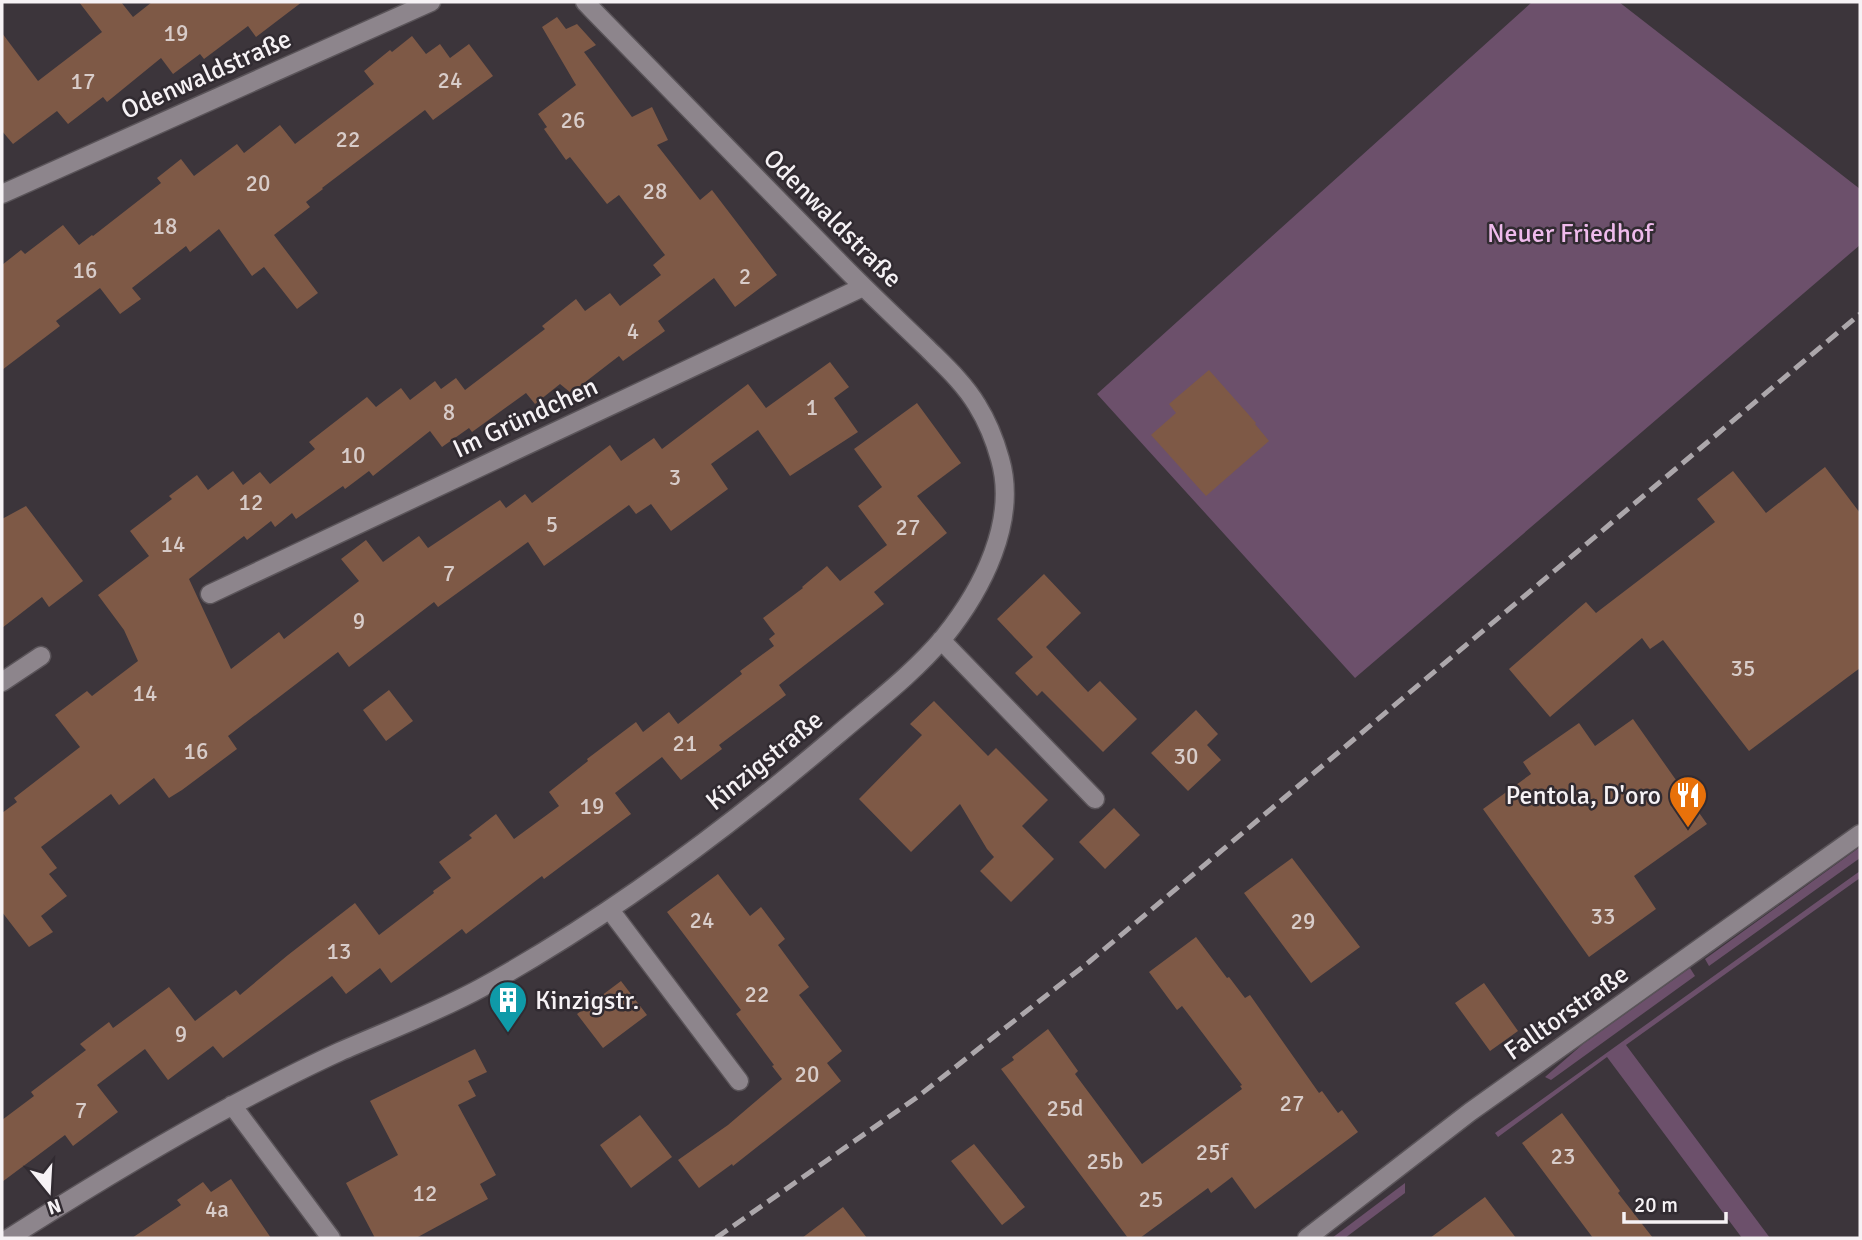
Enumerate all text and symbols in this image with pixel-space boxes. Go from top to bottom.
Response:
house number: 19 [164,19,188,48]
street label: Odenwaldstraße [116,23,297,127]
house number: 24 [438,66,462,95]
house number: 17 [71,67,95,96]
house number: 26 [561,106,585,135]
house number: 22 [336,125,360,154]
street label: Odenwaldstraße [756,143,908,295]
house number: 20 [246,169,270,198]
house number: 28 [643,177,667,206]
house number: 18 [153,212,177,241]
park label: Neuer Friedhof [1487,218,1654,250]
house number: 16 [73,256,97,285]
house number: 2 [739,262,751,291]
house number: 4 [627,317,639,346]
street label: Im Gründchen [448,370,603,465]
house number: 1 [806,393,818,422]
house number: 8 [443,398,455,427]
house number: 10 [341,441,365,470]
house number: 3 [669,463,681,492]
house number: 12 [239,488,263,517]
house number: 5 [546,510,558,539]
house number: 27 [896,513,920,542]
house number: 14 [161,530,185,559]
house number: 7 [443,559,455,588]
house number: 9 [353,607,365,636]
house number: 35 [1731,654,1755,683]
house number: 14 [133,679,157,708]
street label: Kinzigstraße [700,704,830,818]
house number: 21 [673,729,697,758]
house number: 16 [184,737,208,766]
house number: 30 [1174,742,1198,771]
restaurant icon: Pentola, D'oro [1667,774,1709,829]
place label: Pentola, D'oro [1506,780,1661,812]
house number: 19 [580,792,604,821]
house number: 33 [1591,902,1615,931]
house number: 24 [690,906,714,935]
house number: 29 [1291,907,1315,936]
house number: 13 [327,937,351,966]
street label: Falltorstraße [1498,958,1635,1067]
building icon: Kinzigstr. [487,979,529,1034]
house number: 22 [745,980,769,1009]
place label: Kinzigstr. [535,985,639,1017]
house number: 9 [175,1020,187,1049]
house number: 20 [795,1060,819,1089]
house number: 27 [1280,1089,1304,1118]
house number: 25d [1046,1094,1084,1123]
house number: 7 [75,1096,87,1125]
house number: 25f [1196,1138,1230,1167]
house number: 23 [1551,1142,1575,1171]
house number: 25b [1087,1147,1123,1176]
north arrow [14,1156,84,1226]
house number: 12 [413,1179,437,1208]
scale bar [1624,1180,1726,1224]
house number: 25 [1139,1185,1163,1214]
text: 20 m [1634,1192,1678,1218]
text: N [44,1193,64,1220]
house number: 4a [205,1195,229,1224]

